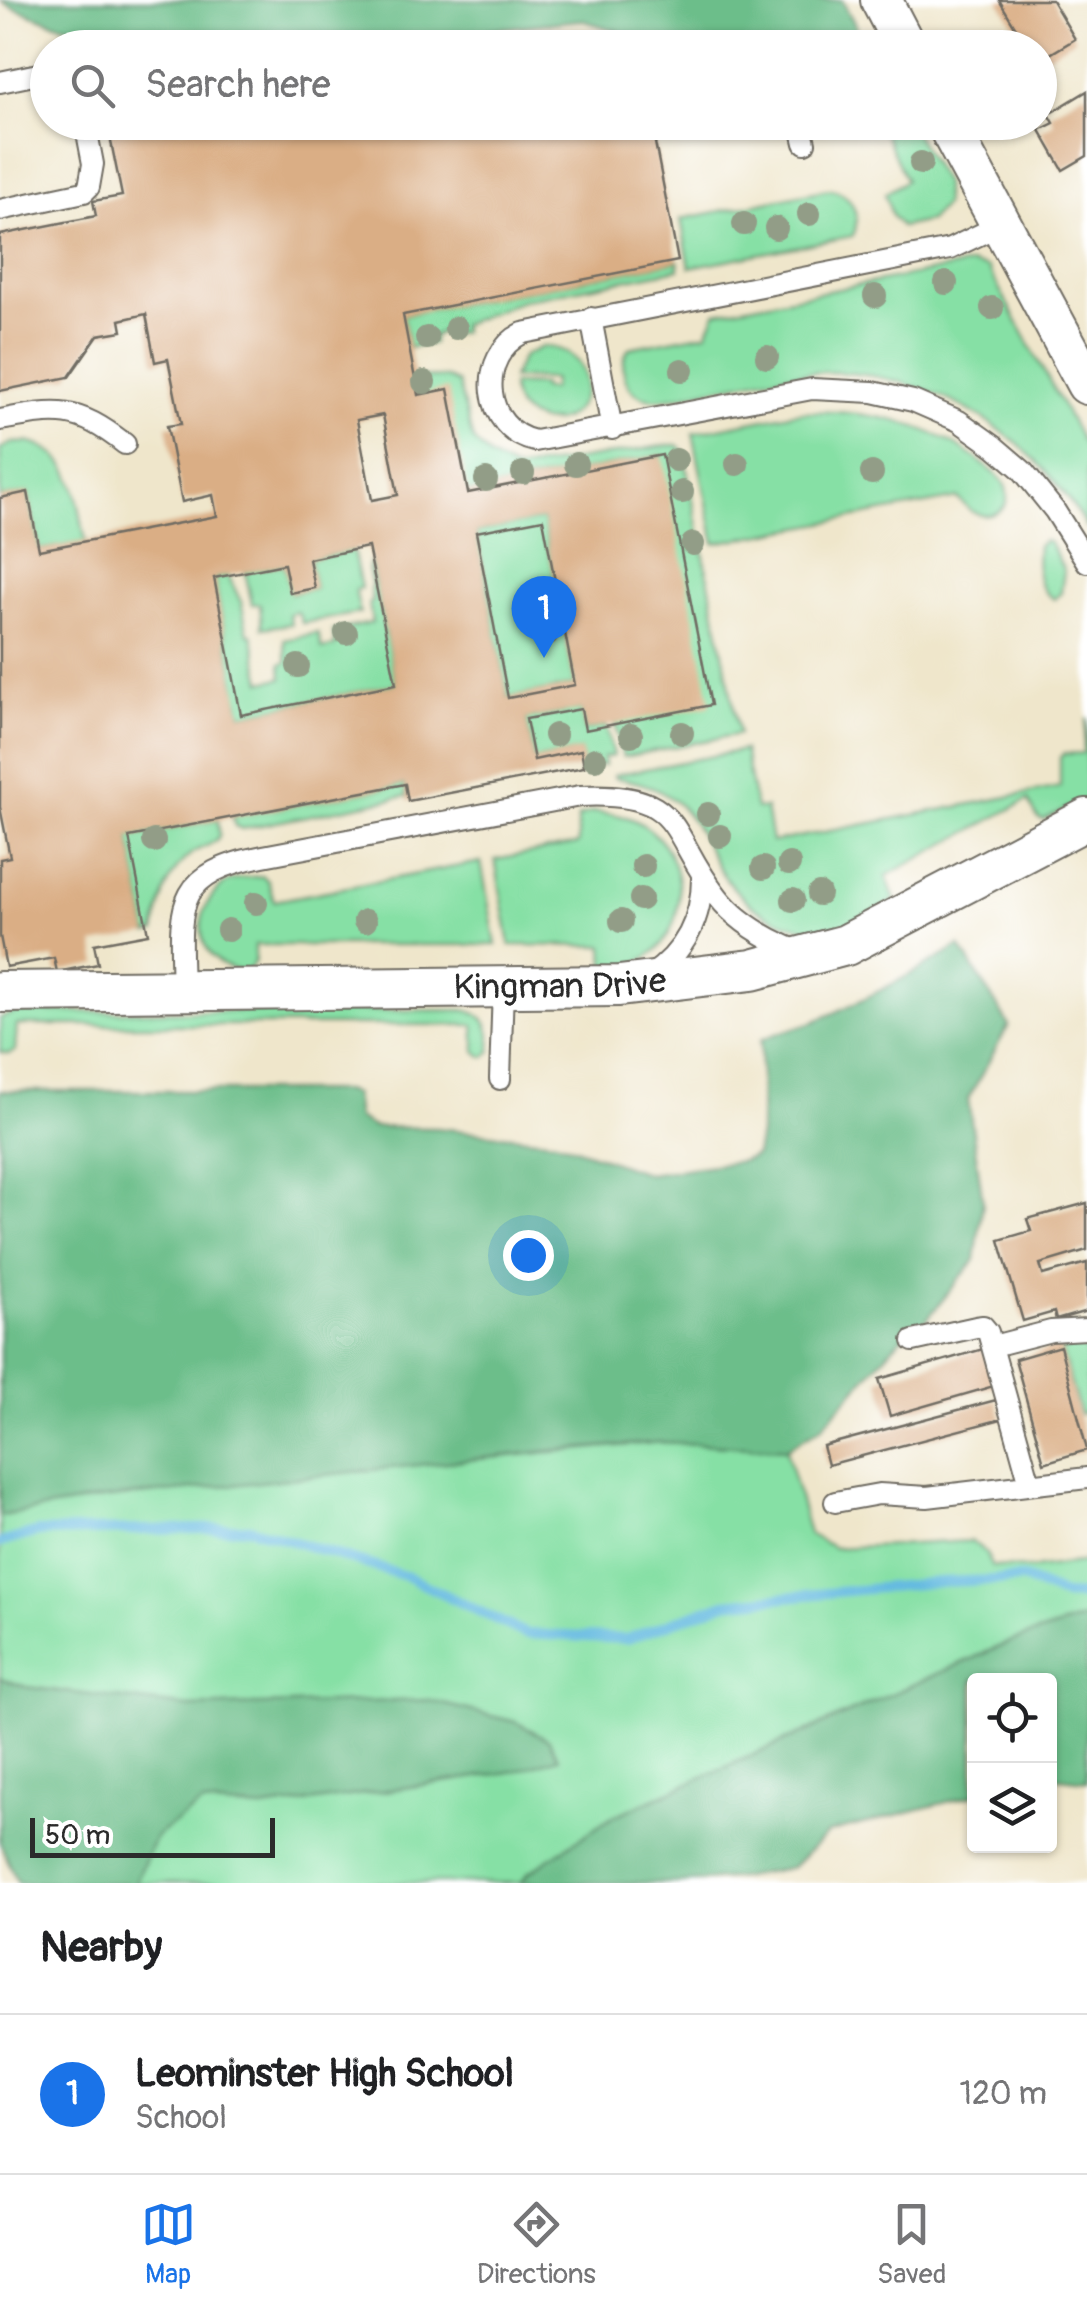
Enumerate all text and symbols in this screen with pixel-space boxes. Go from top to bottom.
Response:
search box [30,30,1057,140]
icon: search [65,58,120,113]
text: Search here [145,61,331,109]
pin: 1 [512,576,576,658]
street label: Kingman Drive [453,958,669,1010]
your location [503,1230,554,1281]
map controls [967,1673,1057,1853]
button: locate [967,1673,1057,1763]
button: layers [967,1763,1057,1853]
scale bar [30,1813,275,1858]
text: 50 m [45,1818,110,1853]
text: Nearby [40,1922,162,1974]
text: Leominster High School [135,2050,514,2098]
text: 1 [66,2074,79,2114]
text: 120 m [959,2074,1047,2114]
text: School [135,2098,227,2138]
tab: Map [141,2197,196,2292]
tab: Directions [477,2197,596,2292]
tab: Saved [877,2197,946,2292]

